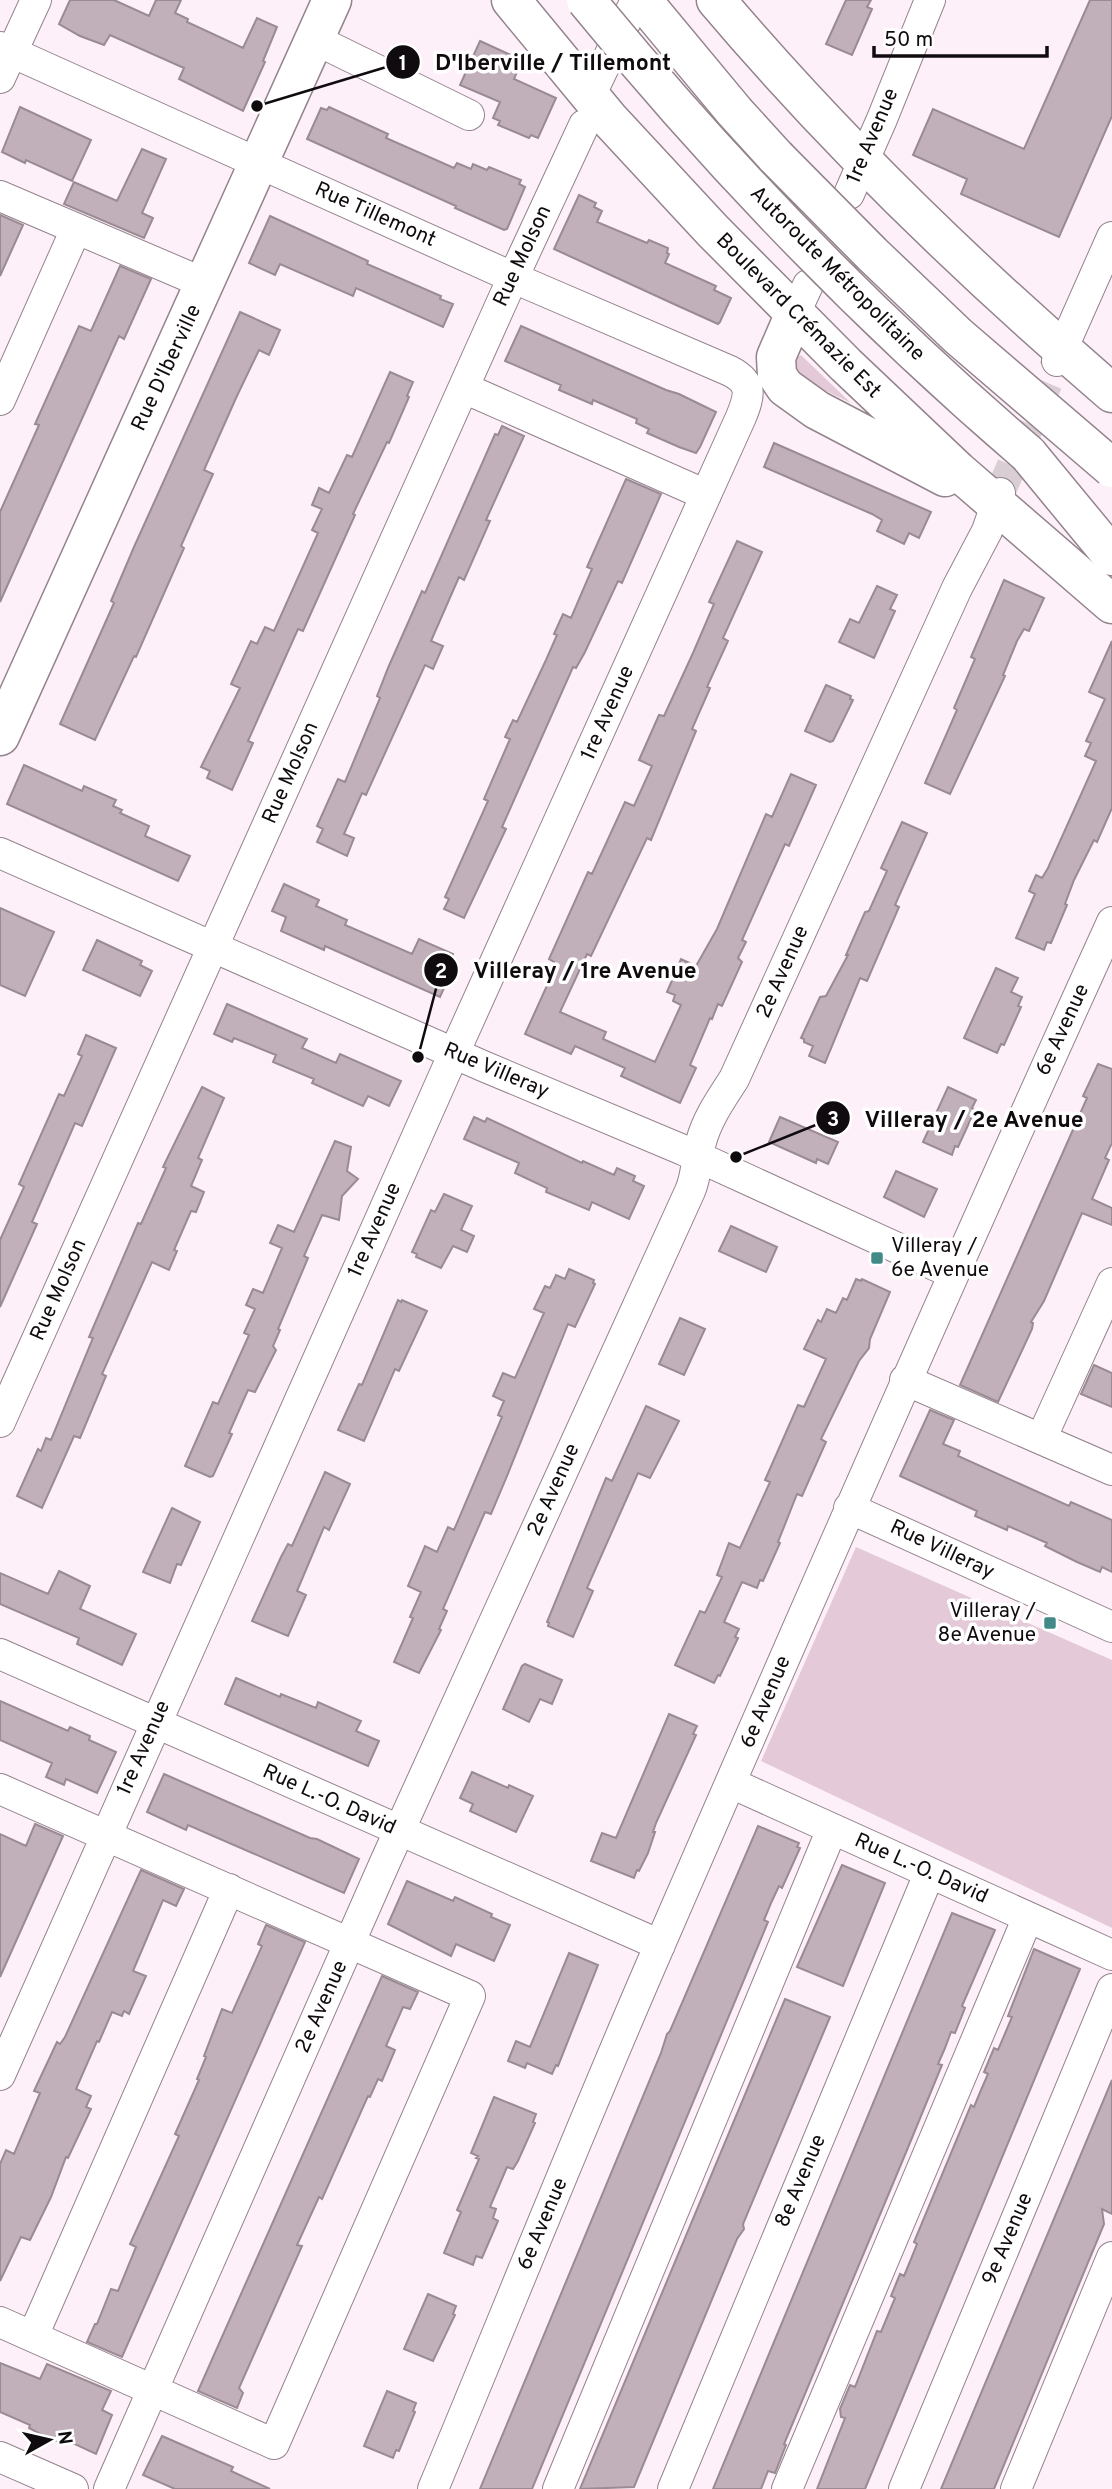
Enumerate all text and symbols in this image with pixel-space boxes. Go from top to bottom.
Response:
scale bar [874,14,1047,58]
text: 50 m [884,27,933,54]
callout: D'Iberville / Tillemont [386,40,685,84]
text: D'Iberville / Tillemont [435,50,671,79]
text: 1 [399,51,407,78]
street label: 1re Avenue [841,84,905,188]
street label: Rue Tillemont [310,176,440,254]
street label: Autoroute Métropolitaine [744,181,930,367]
street label: Rue Molson [488,201,558,311]
street label: Boulevard Crémazie Est [709,227,887,405]
street label: Rue D'Iberville [126,300,208,436]
street label: 1re Avenue [575,661,641,765]
street label: Rue Molson [257,718,325,828]
street label: 2e Avenue [751,922,815,1022]
callout: Villeray / 1re Avenue [424,948,711,992]
text: Villeray / 1re Avenue [473,958,697,987]
text: 2 [435,959,447,986]
street label: 6e Avenue [1030,980,1096,1080]
street label: Rue Villeray [439,1037,553,1105]
callout: Villeray / 2e Avenue [815,1096,1098,1140]
text: 3 [827,1107,839,1134]
text: Villeray / 2e Avenue [864,1107,1084,1136]
street label: 1re Avenue [342,1178,408,1282]
place label: Villeray / 6e Avenue [891,1233,989,1284]
street label: Rue Molson [25,1235,93,1345]
marker: Villeray / 6e Avenue [869,1250,885,1266]
street label: 2e Avenue [522,1440,586,1540]
street label: Rue Villeray [885,1514,999,1586]
place label: Villeray / 8e Avenue [937,1598,1036,1649]
marker: Villeray / 8e Avenue [1042,1615,1058,1631]
street label: 6e Avenue [734,1652,798,1752]
street label: 1re Avenue [111,1696,177,1800]
street label: Rue L.-O. David [258,1758,400,1842]
street label: Rue L.-O. David [850,1827,992,1911]
street label: 2e Avenue [290,1957,354,2057]
street label: 8e Avenue [769,2130,833,2232]
street label: 6e Avenue [511,2174,575,2274]
street label: 9e Avenue [976,2189,1040,2289]
north arrow [14,2405,84,2475]
text: N [51,2429,77,2446]

